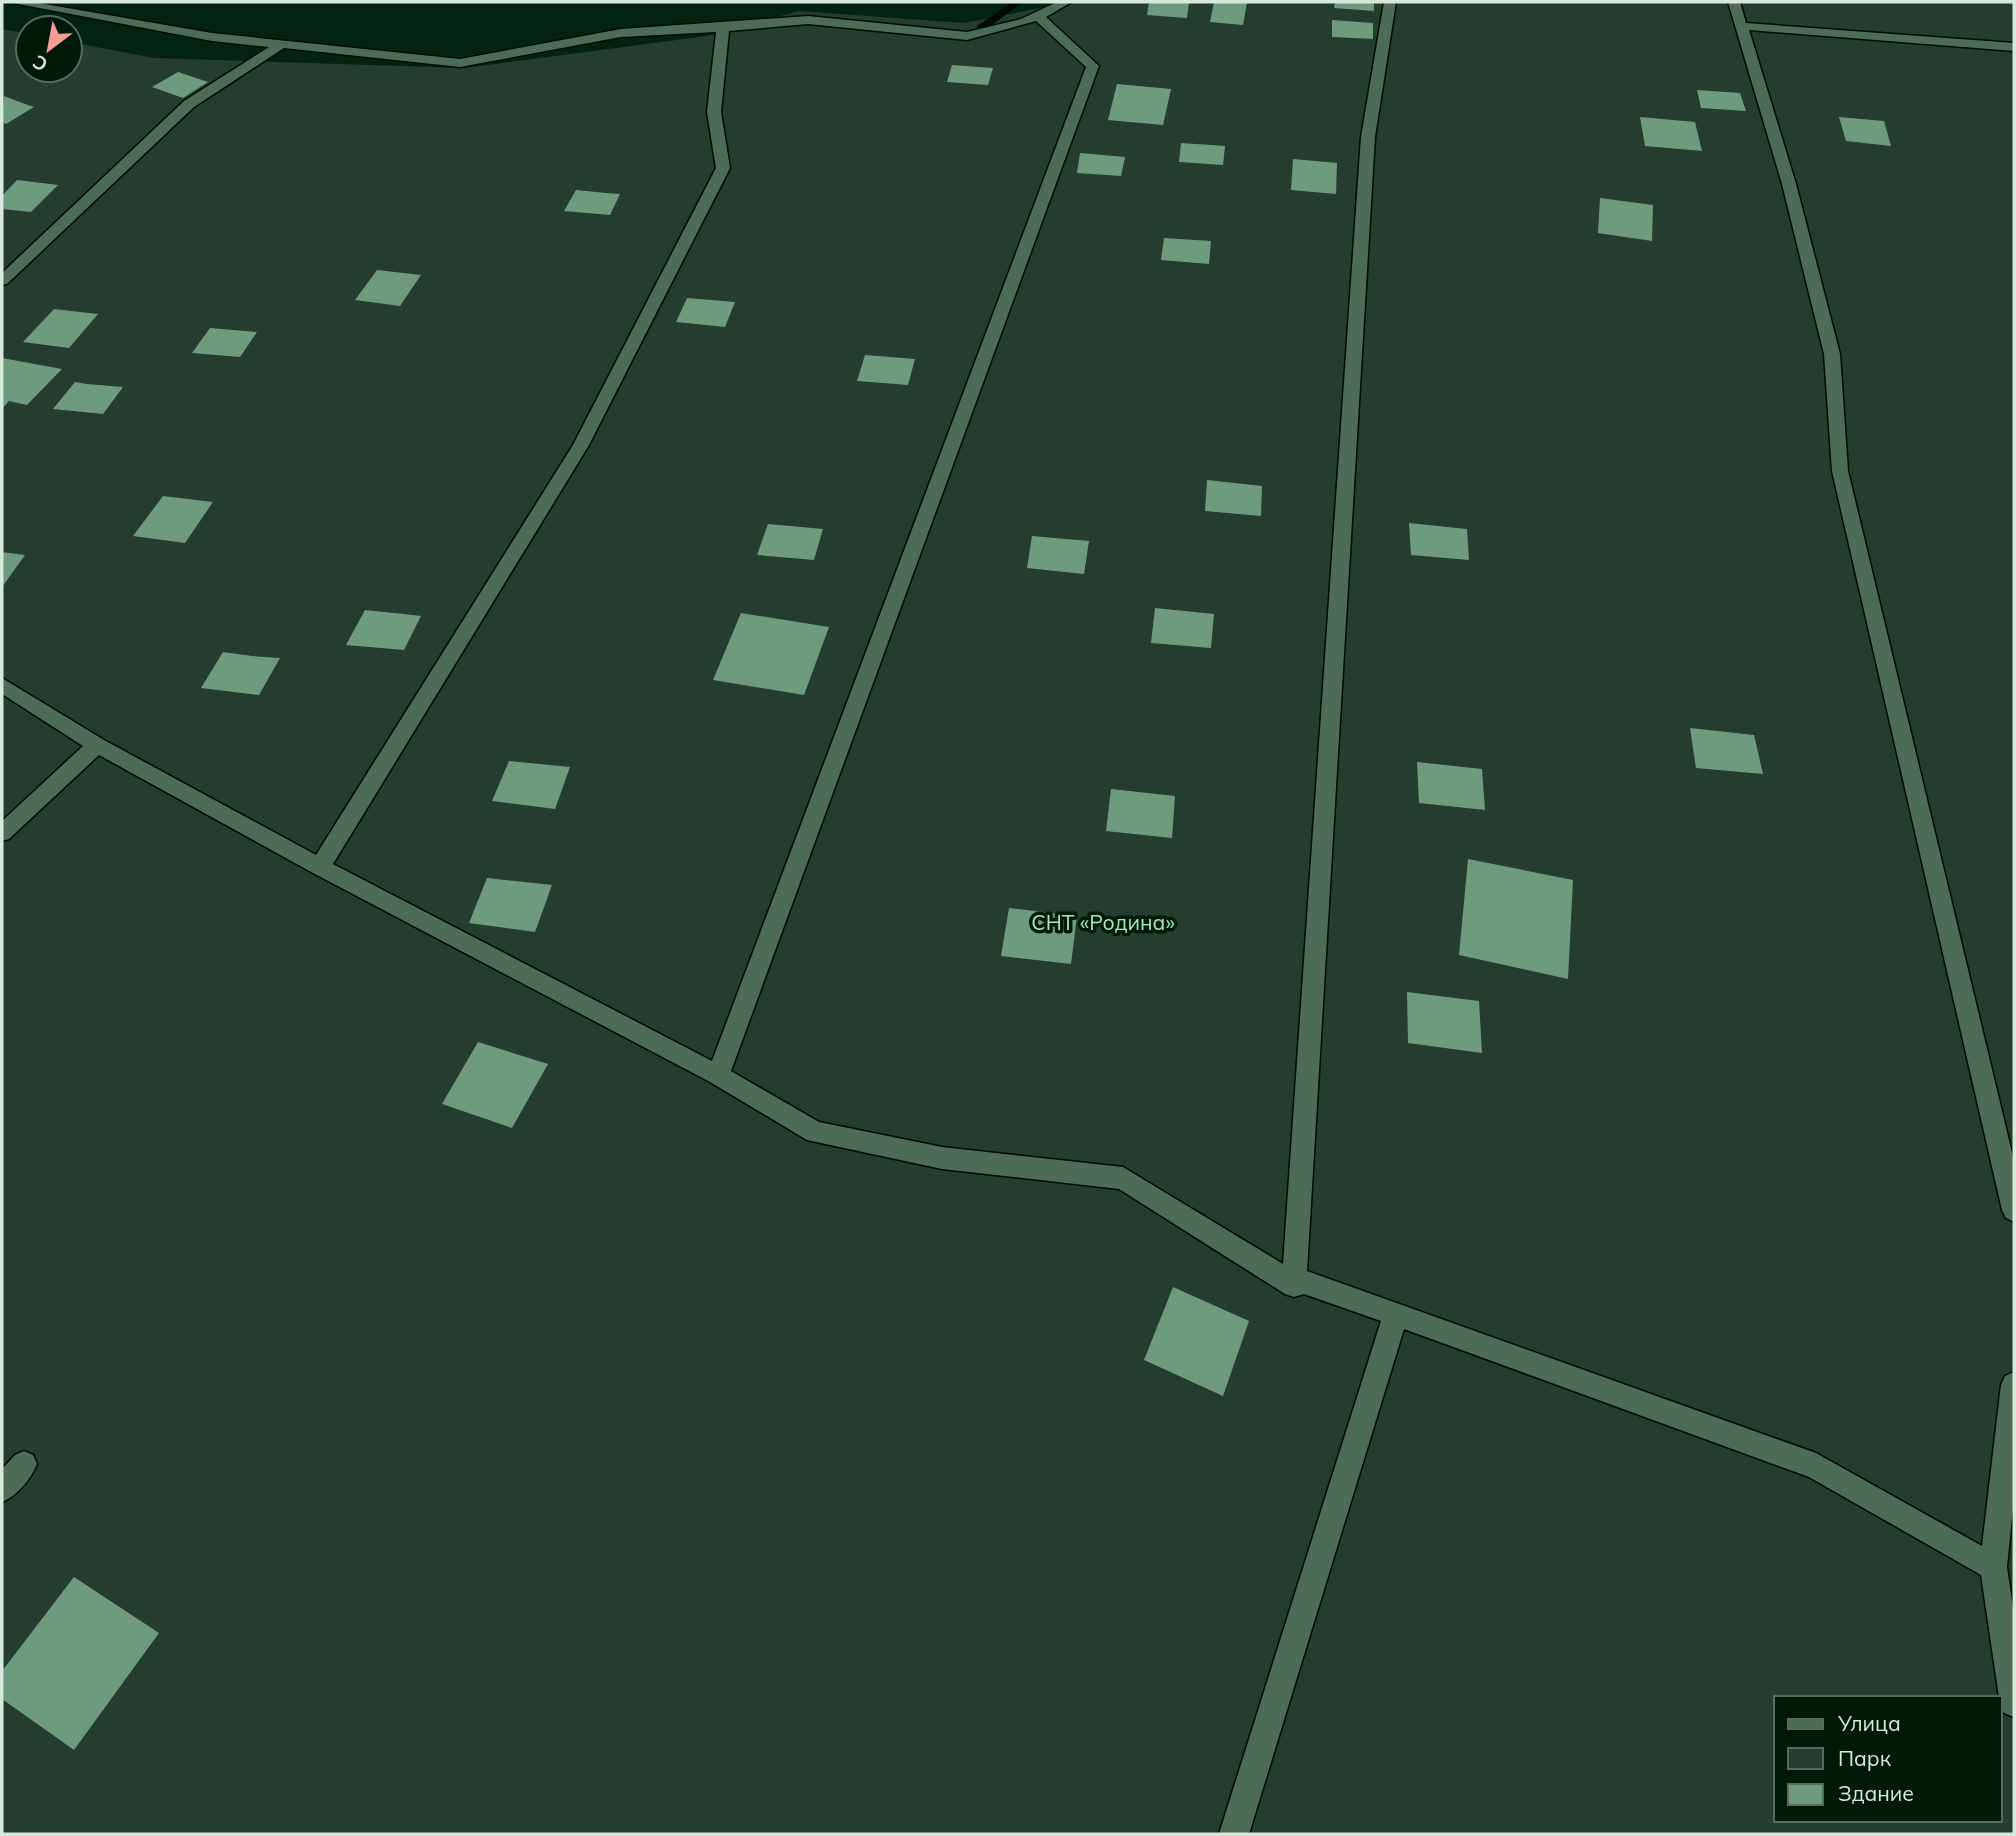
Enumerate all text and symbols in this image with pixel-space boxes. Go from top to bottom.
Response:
north arrow [14,14,84,84]
text: С [28,50,52,77]
park label: СНТ «Родина» [1031,909,1175,935]
legend [1774,1696,2002,1822]
text: Улица [1837,1710,1901,1736]
text: Парк [1838,1745,1892,1771]
text: Здание [1838,1780,1914,1806]

